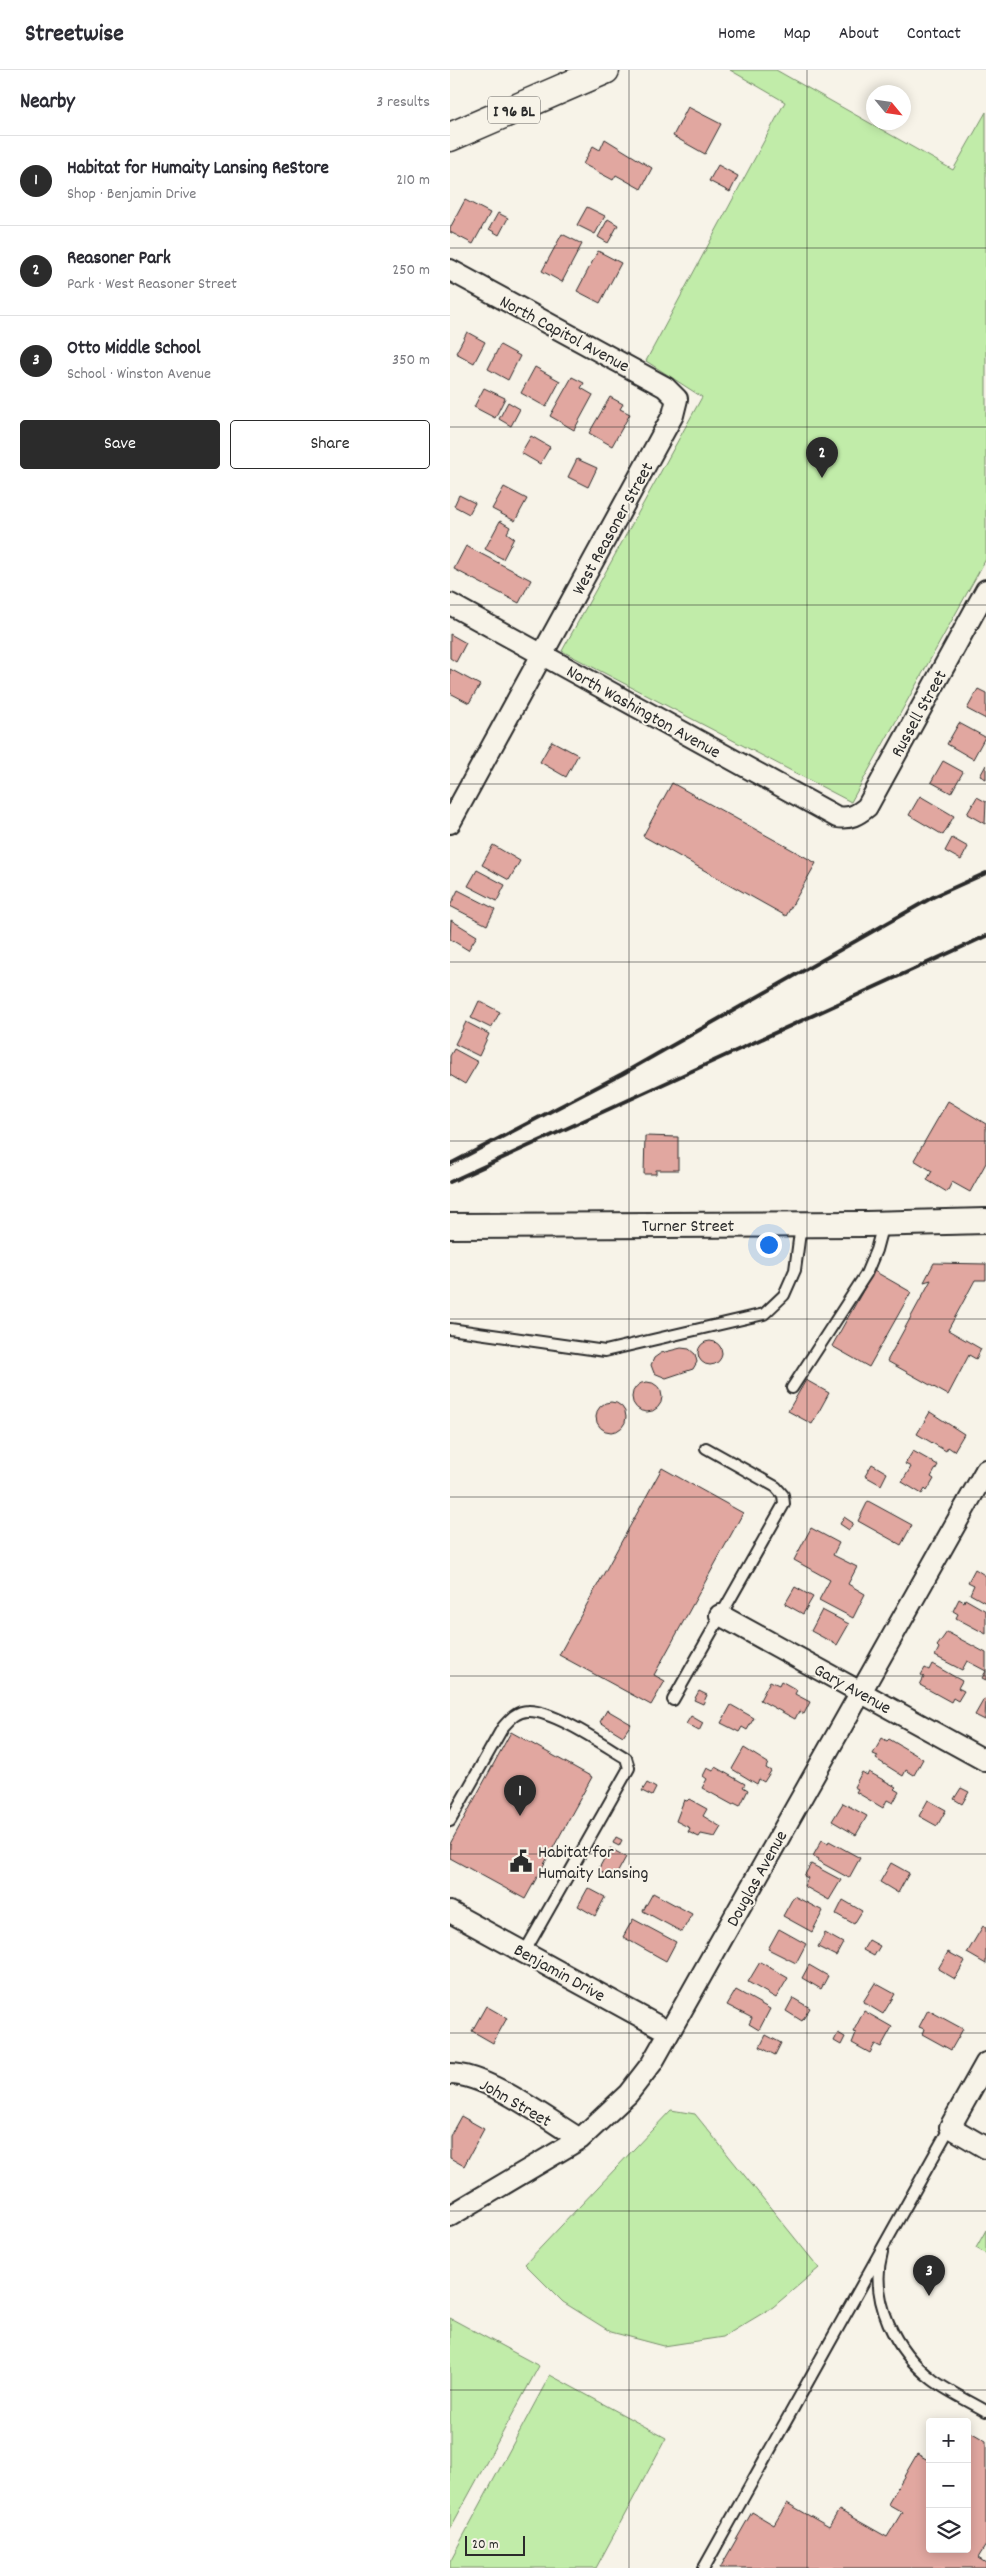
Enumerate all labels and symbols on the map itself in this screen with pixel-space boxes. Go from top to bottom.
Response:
north arrow [866,85,911,130]
road number: I 96 BL [488,96,540,124]
street label: North Capitol Avenue [494,290,633,380]
pin: 2 [806,437,838,478]
street label: West Reasoner Street [567,458,661,600]
street label: North Washington Avenue [561,660,725,766]
street label: Russell Street [886,666,955,762]
street label: Turner Street [642,1215,735,1240]
your location [756,1232,782,1258]
street label: Gary Avenue [809,1659,895,1722]
pin: 1 [504,1775,536,1816]
street label: Douglas Avenue [721,1826,795,1932]
place label: Habitat for Humaity Lansing [538,1841,648,1887]
public building icon: Habitat for Humaity Lansing [508,1848,534,1874]
street label: Benjamin Drive [509,1939,609,2010]
street label: John Street [474,2074,556,2135]
pin: 3 [913,2255,945,2296]
scale bar [465,2533,525,2556]

